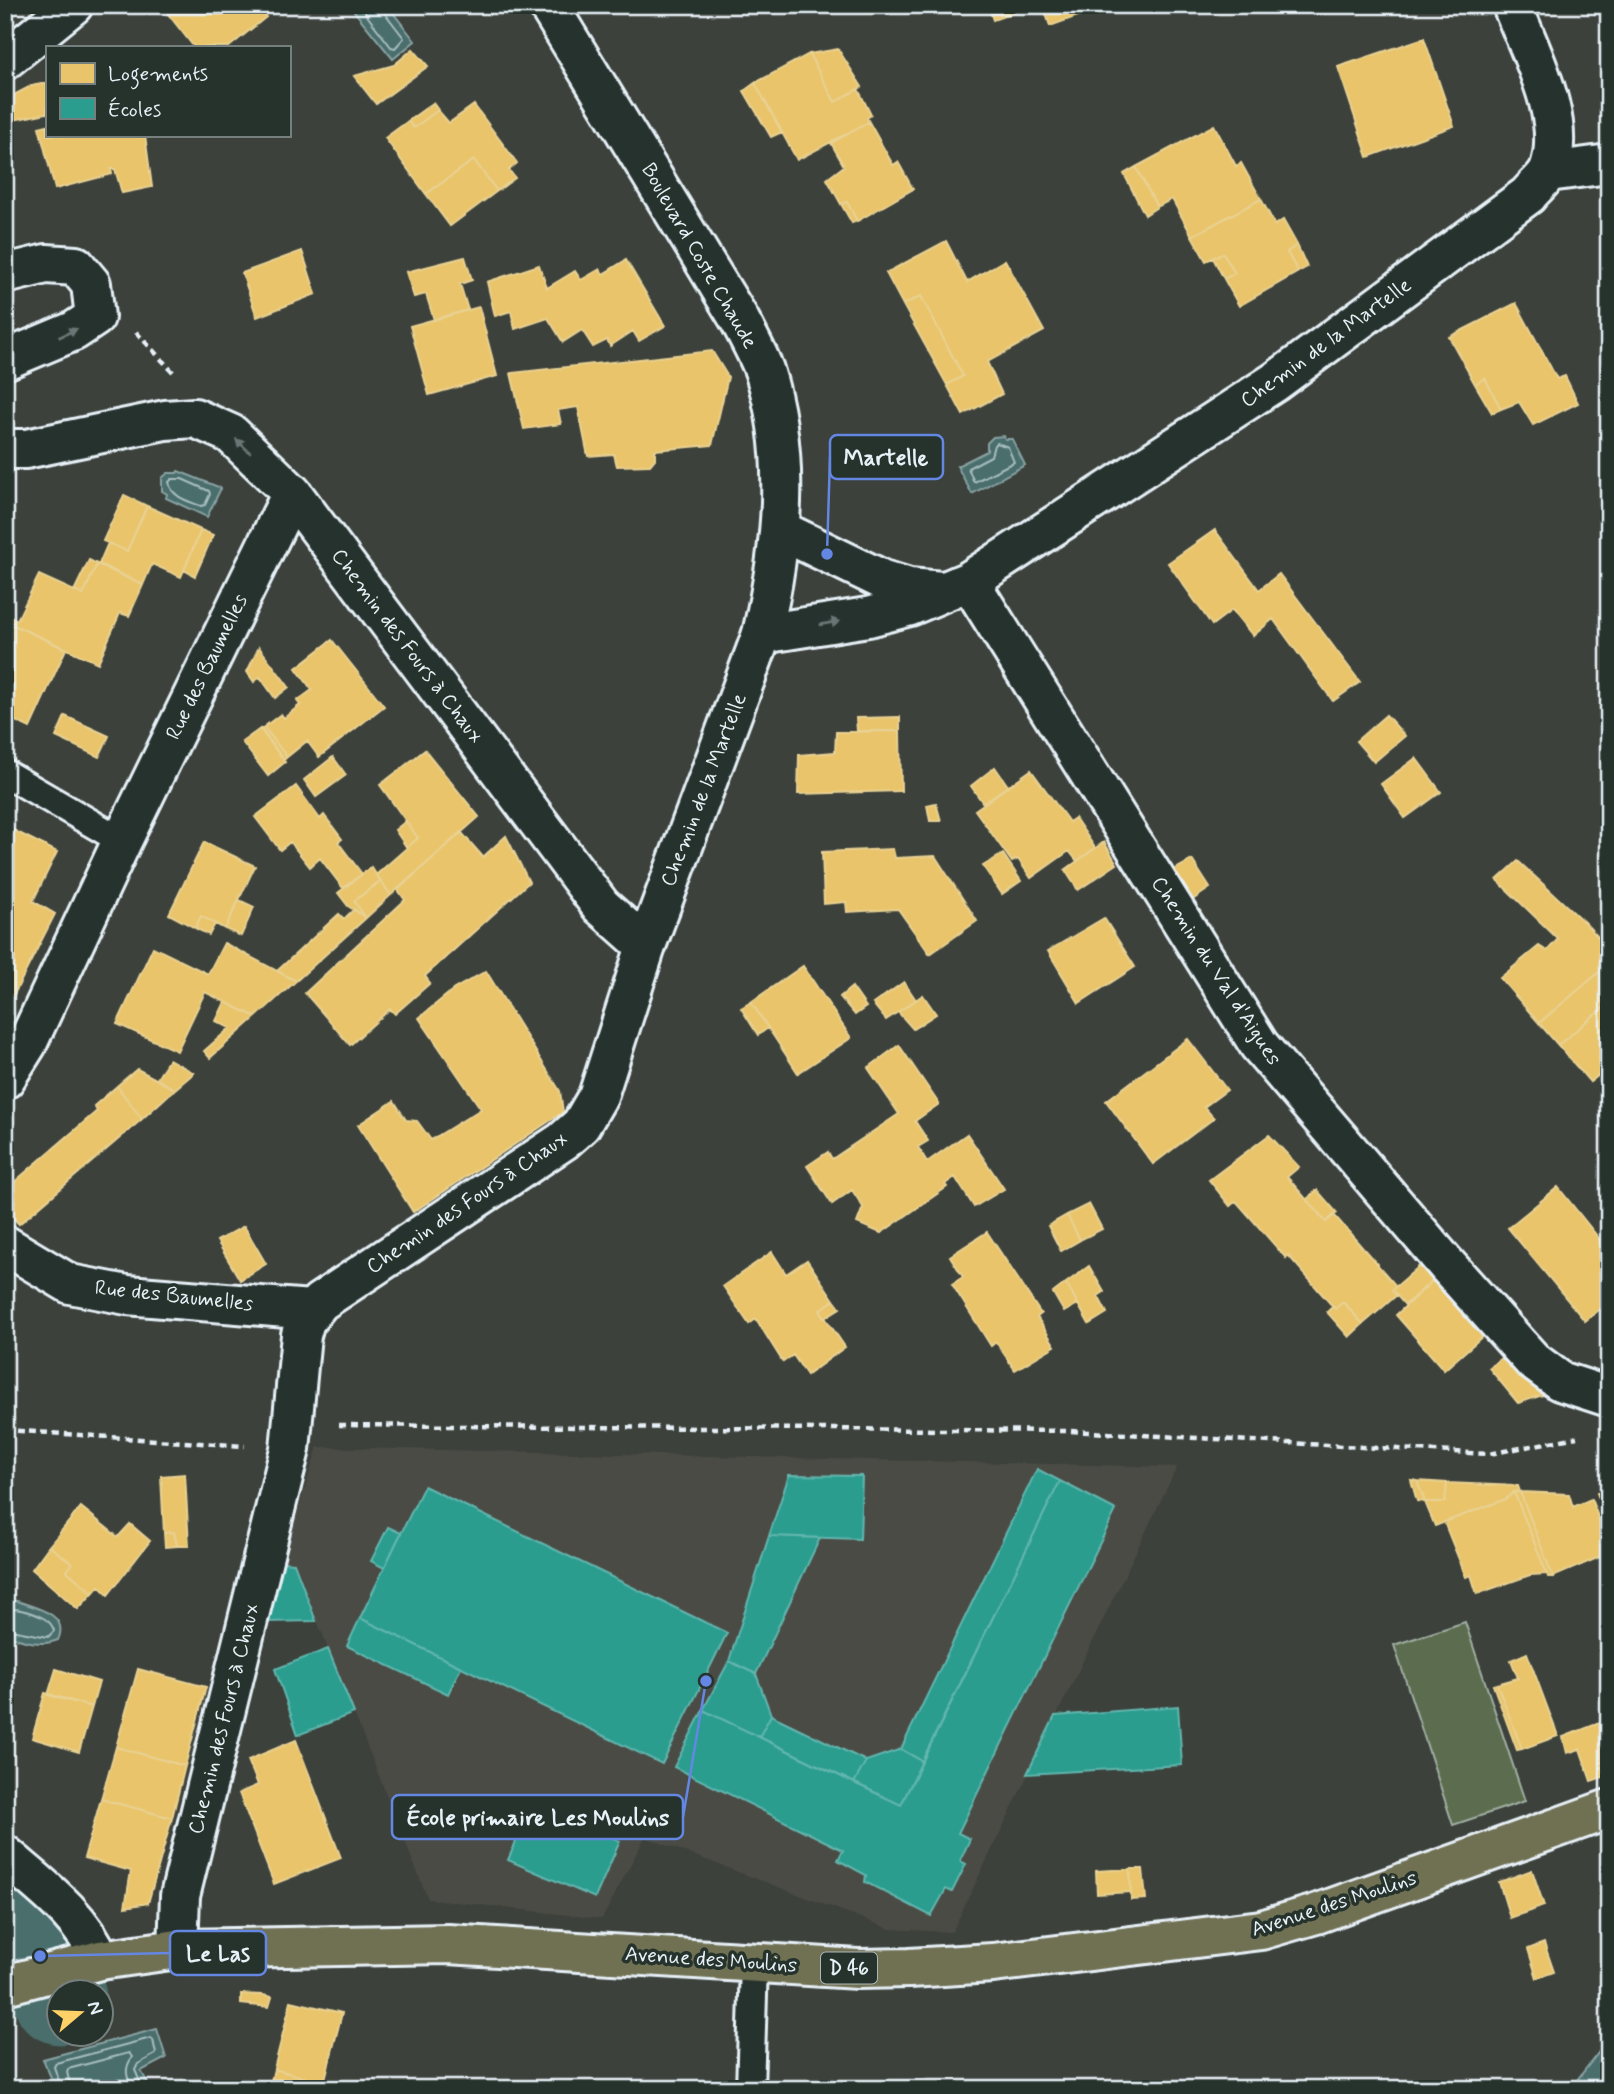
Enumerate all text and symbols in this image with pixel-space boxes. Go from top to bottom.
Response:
legend [46,46,290,136]
text: Logements [108,60,208,90]
text: Écoles [108,96,161,124]
street label: Boulevard Coste Chaude [634,158,764,354]
street label: Chemin de la Martelle [1235,271,1417,415]
one-way arrow [58,327,78,338]
callout: Martelle [830,435,943,479]
one-way arrow [235,437,252,454]
text: Martelle [844,444,929,474]
street label: Chemin des Fours à Chaux [325,543,490,749]
street label: Rue des Baumelles [160,589,254,745]
one-way arrow [819,617,841,628]
street label: Chemin de la Martelle [654,689,754,891]
street label: Chemin du Val d'Aigues [1144,871,1288,1071]
street label: Chemin des Fours à Chaux [361,1125,573,1281]
street label: Rue des Baumelles [94,1274,254,1318]
street label: Chemin des Fours à Chaux [182,1600,266,1837]
callout: École primaire Les Moulins [392,1795,683,1839]
text: École primaire Les Moulins [407,1803,670,1834]
street label: Avenue des Moulins [1248,1864,1420,1944]
callout: Le Las [170,1931,266,1975]
text: Le Las [186,1940,250,1970]
street label: Avenue des Moulins [624,1940,798,1980]
road number: D 46 [821,1952,877,1984]
north arrow [46,1979,116,2048]
text: N [81,1998,109,2018]

